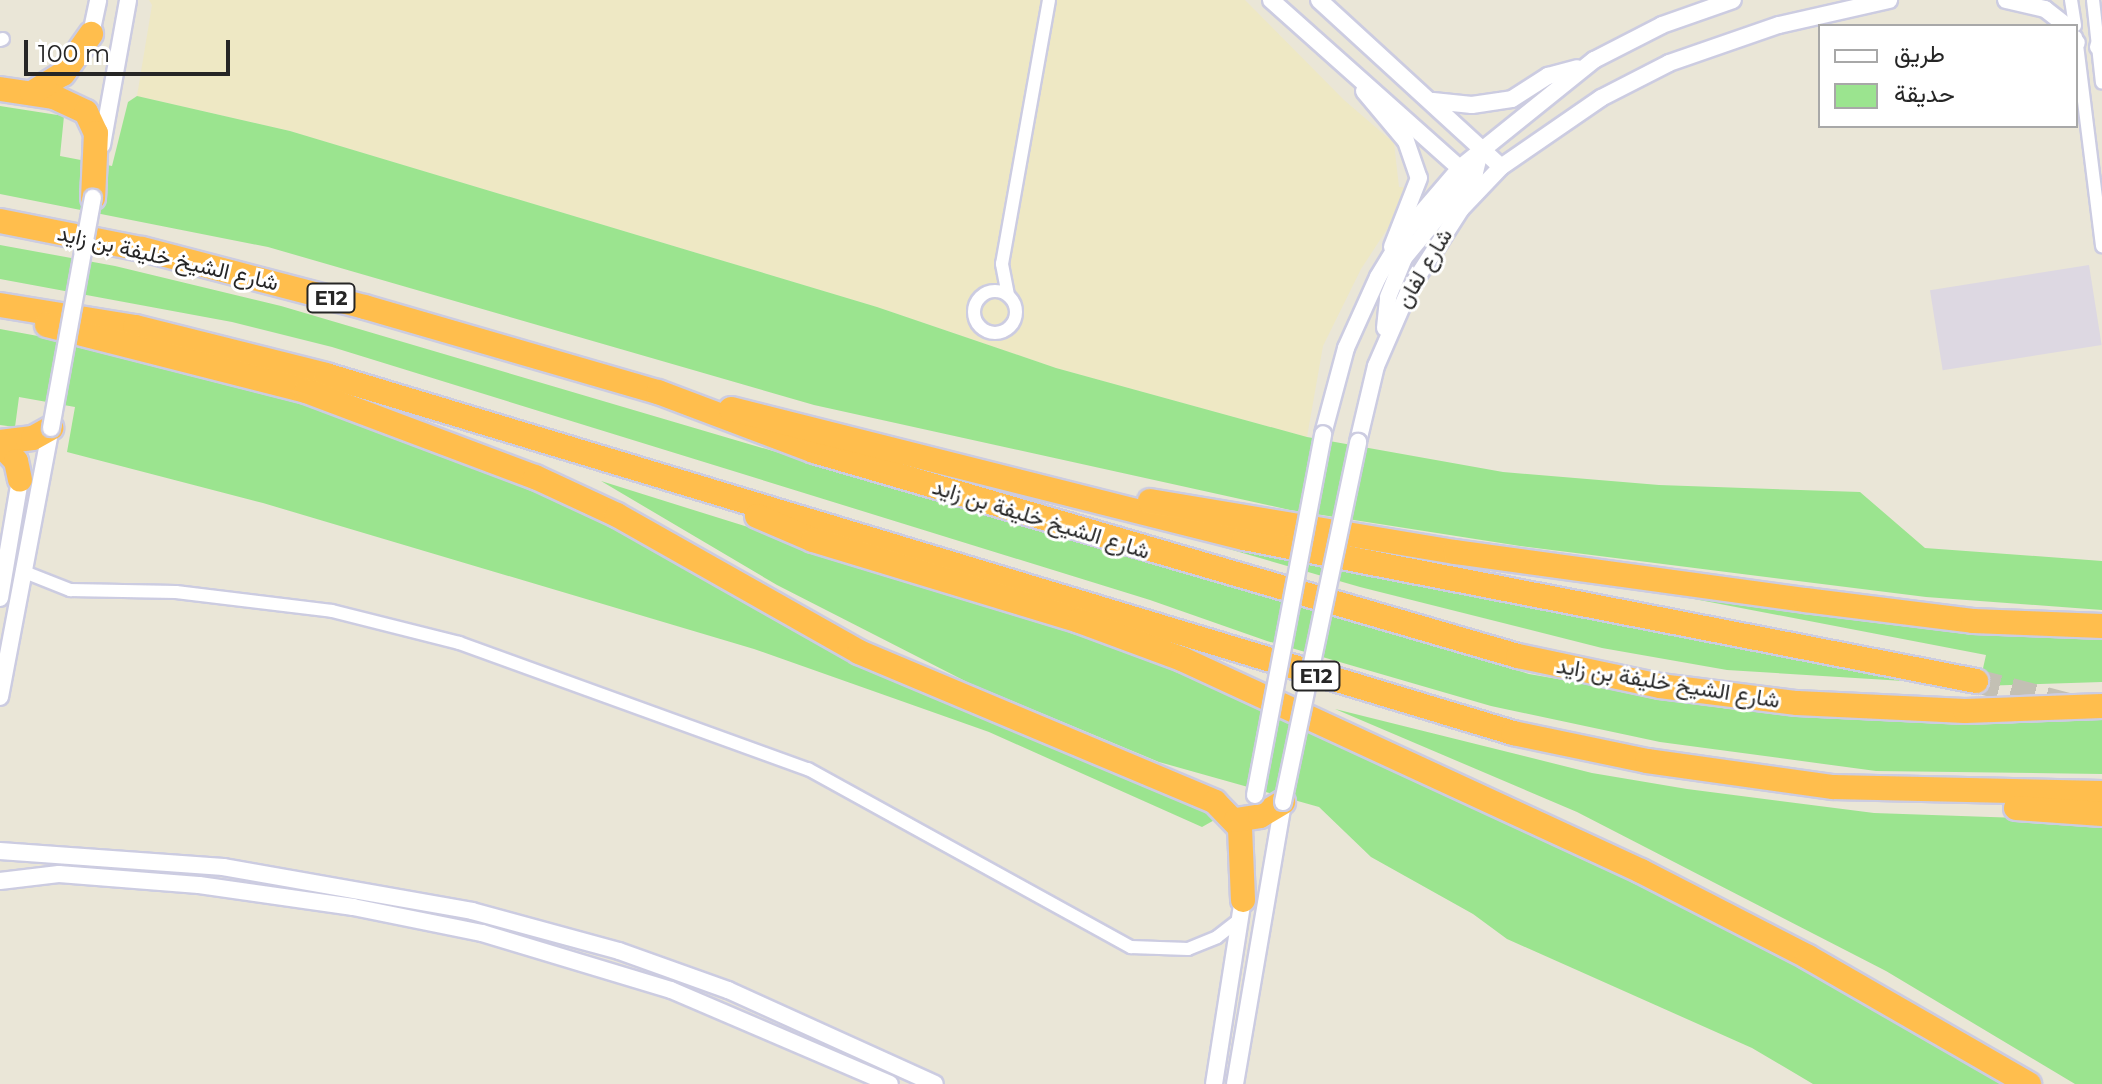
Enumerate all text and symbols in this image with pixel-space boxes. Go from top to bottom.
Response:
scale bar [28,24,234,74]
legend [1818,24,2078,128]
text: 100 m [38,39,110,68]
text: طريق [1894,39,1945,68]
text: حديقة [1894,79,1955,108]
street label: شارع الشيخ خليفة بن زايد [55,220,281,296]
street label: شارع لفان [1390,224,1458,312]
road number: E12 [305,282,357,314]
street label: شارع الشيخ خليفة بن زايد [929,473,1153,565]
street label: شارع الشيخ خليفة بن زايد [1554,652,1782,714]
road number: E12 [1290,660,1342,692]

